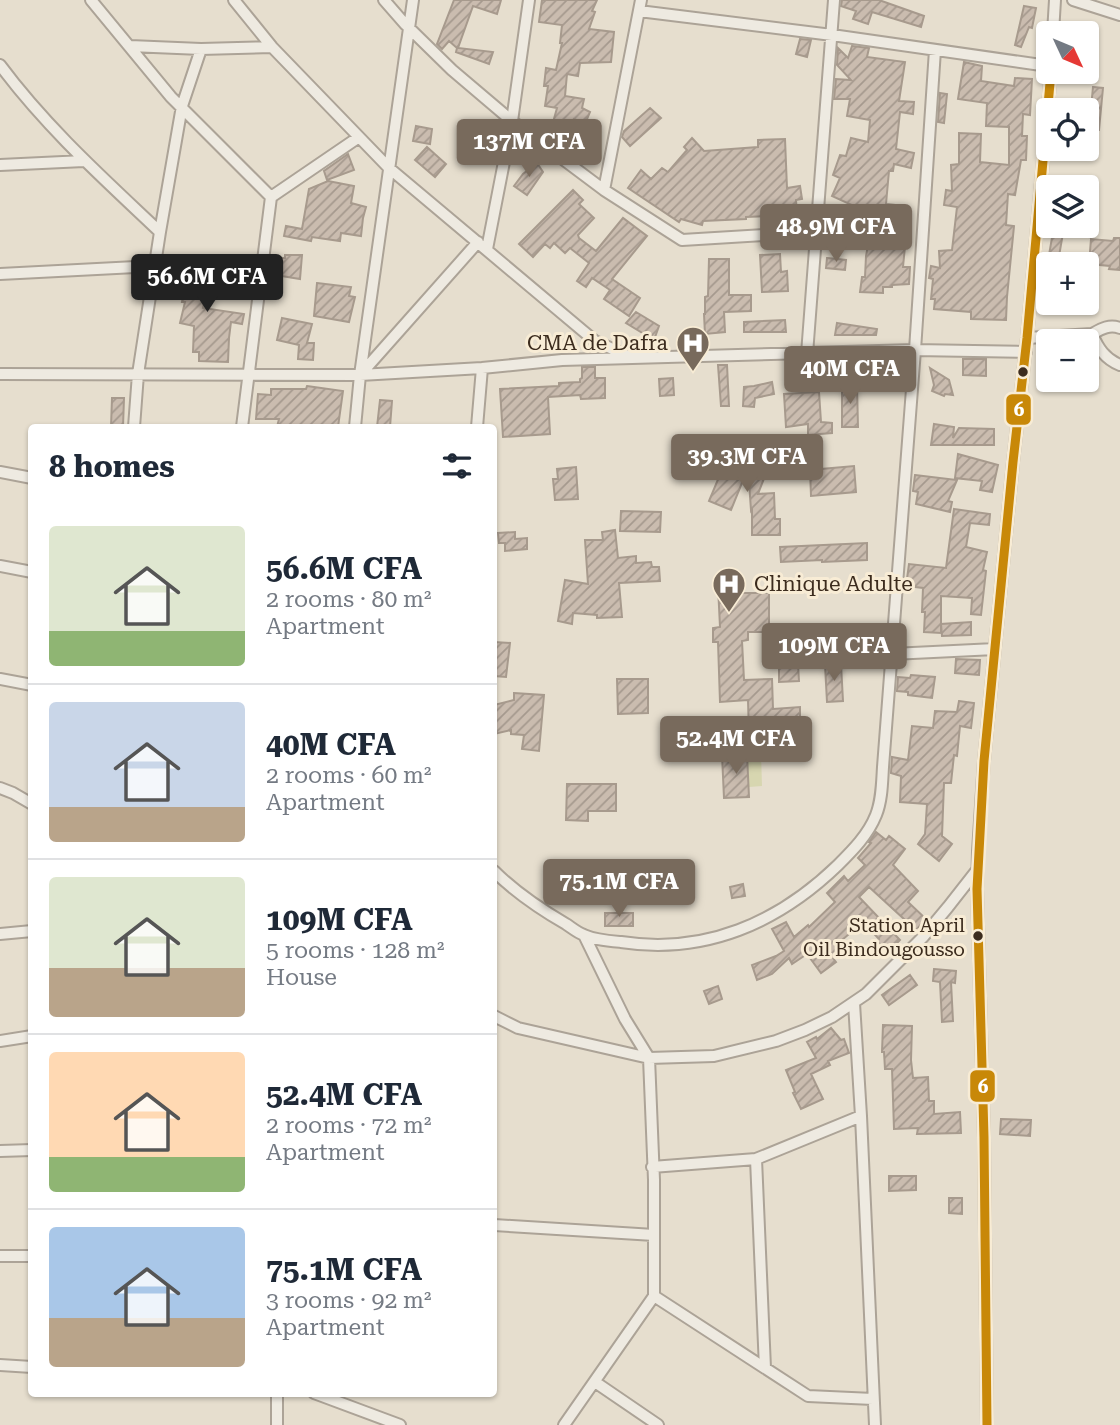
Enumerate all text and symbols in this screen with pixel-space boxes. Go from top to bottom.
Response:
north arrow [1036,21,1099,84]
map controls [1036,21,1099,392]
button: locate [1036,98,1099,161]
pin: 137M CFA [457,120,601,179]
text: 137M CFA [473,128,585,155]
button: layers [1036,175,1099,238]
pin: 48.9M CFA [756,204,916,264]
text: 48.9M CFA [776,213,896,240]
button: + [1036,252,1099,315]
pin: 56.6M CFA [127,254,287,314]
text: 56.6M CFA [147,263,267,290]
hospital icon: CMA de Dafra [674,324,712,373]
button: − [1036,329,1099,392]
place label: CMA de Dafra [527,331,669,355]
pin: 40M CFA [785,346,915,406]
text: 40M CFA [800,355,900,382]
unlabelled marker [1016,365,1030,379]
line badge: 6 [1005,393,1032,426]
text: 6 [1014,398,1025,421]
pin: 39.3M CFA [667,434,827,494]
text: 39.3M CFA [687,443,807,470]
icon: filters [438,447,476,485]
text: 8 homes [49,449,175,484]
text: 56.6M CFA [266,551,422,586]
icon: home [105,554,189,638]
hospital icon: Clinique Adulte [710,565,748,614]
place label: Clinique Adulte [754,572,913,596]
text: 2 rooms · 80 m² [266,586,432,613]
text: Apartment [266,613,385,640]
pin: 109M CFA [762,624,906,683]
text: 109M CFA [778,632,890,659]
pin: 52.4M CFA [656,716,816,776]
text: 52.4M CFA [676,725,796,752]
text: 40M CFA [266,727,396,762]
icon: home [105,730,189,814]
text: 2 rooms · 60 m² [266,762,432,789]
text: Apartment [266,789,385,816]
pin: 75.1M CFA [539,860,699,919]
text: 75.1M CFA [559,868,679,895]
text: 109M CFA [266,902,413,937]
icon: home [105,905,189,989]
place label: Station April Oil Bindougousso [803,914,965,961]
marker: Station April Oil Bindougousso [971,929,985,943]
text: 5 rooms · 128 m² [266,937,444,964]
text: House [266,964,337,991]
line badge: 6 [969,1069,996,1103]
text: 6 [978,1075,989,1098]
text: 52.4M CFA [266,1077,422,1112]
icon: home [105,1080,189,1164]
text: 2 rooms · 72 m² [266,1112,432,1139]
text: Apartment [266,1139,385,1166]
text: 75.1M CFA [266,1252,422,1287]
icon: home [105,1255,189,1339]
text: 3 rooms · 92 m² [266,1287,432,1314]
text: Apartment [266,1314,385,1341]

